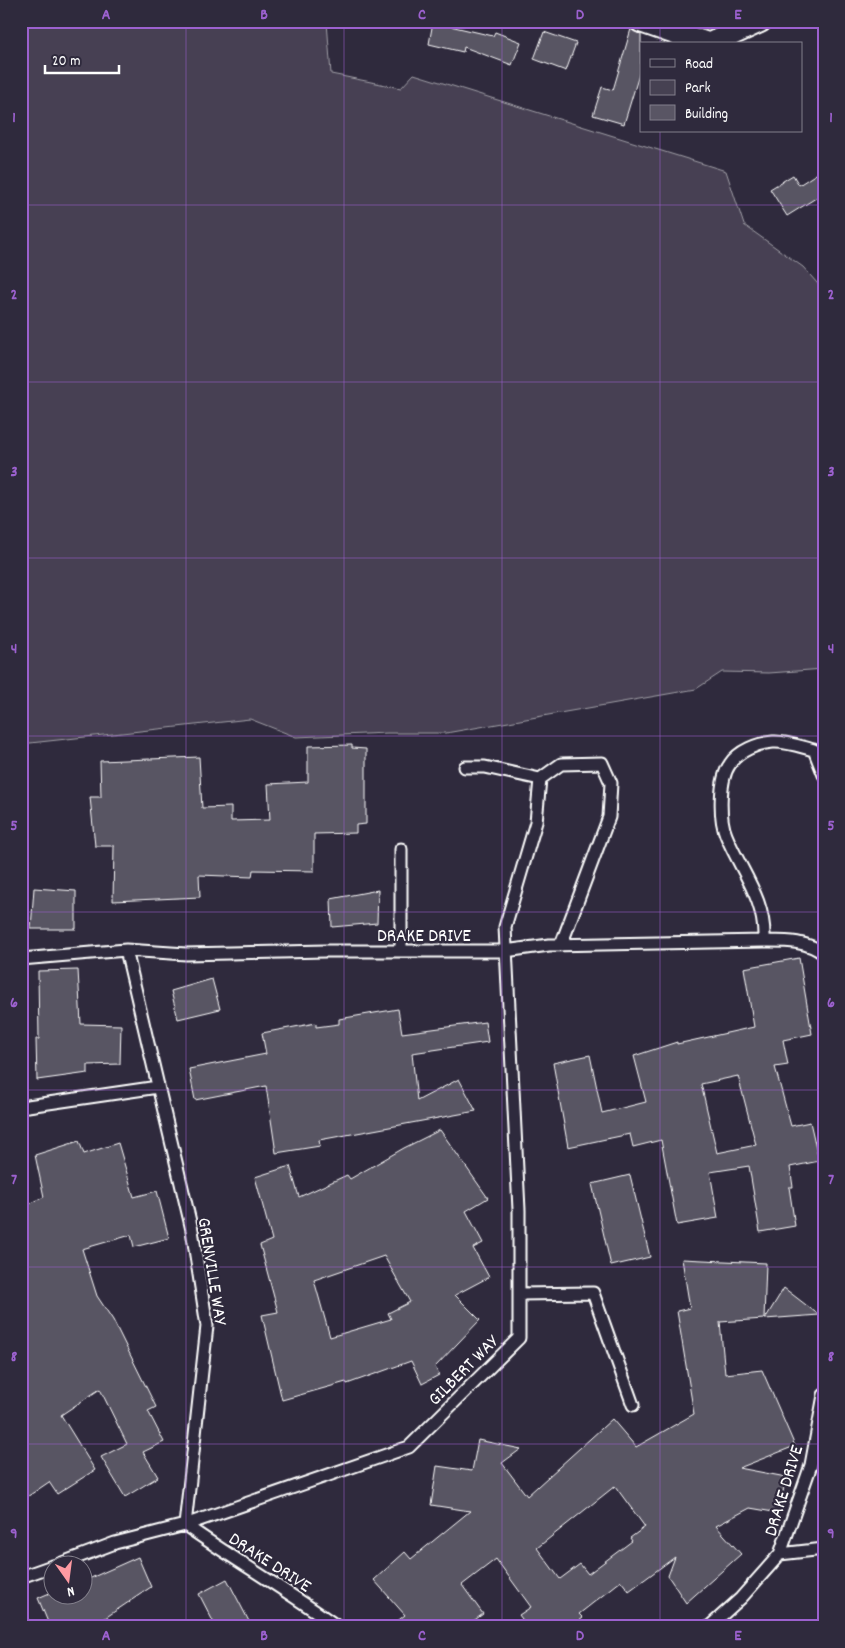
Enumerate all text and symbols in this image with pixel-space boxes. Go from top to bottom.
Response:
text: A [102,4,111,27]
text: B [260,4,268,27]
text: C [418,4,426,27]
text: D [576,4,585,27]
text: E [734,4,742,27]
scale bar [45,42,119,74]
legend [640,42,802,132]
text: 20 m [52,51,80,73]
text: Road [685,54,713,76]
text: Park [685,78,711,100]
text: Building [685,104,728,126]
text: 1 [12,107,16,130]
text: 1 [829,107,833,130]
text: 2 [11,284,18,307]
text: 2 [828,284,835,307]
text: 3 [10,461,18,484]
text: 3 [827,461,835,484]
text: 4 [11,638,17,661]
text: 4 [828,638,834,661]
text: 5 [10,815,18,838]
text: 5 [827,815,835,838]
street label: DRAKE DRIVE [377,924,471,951]
text: 6 [10,992,18,1015]
text: 6 [827,992,835,1015]
text: 7 [11,1169,17,1192]
text: 7 [828,1169,834,1192]
street label: GRENVILLE WAY [189,1216,233,1328]
street label: GILBERT WAY [423,1329,507,1413]
text: 8 [11,1346,18,1369]
text: 8 [828,1346,835,1369]
street label: DRAKE DRIVE [759,1442,812,1540]
text: 9 [10,1523,18,1546]
text: 9 [827,1523,835,1546]
street label: DRAKE DRIVE [222,1527,316,1601]
north arrow [42,1556,92,1606]
text: N [65,1580,76,1601]
text: A [102,1625,111,1648]
text: B [260,1625,268,1648]
text: C [418,1625,426,1648]
text: D [576,1625,585,1648]
text: E [734,1625,742,1648]

